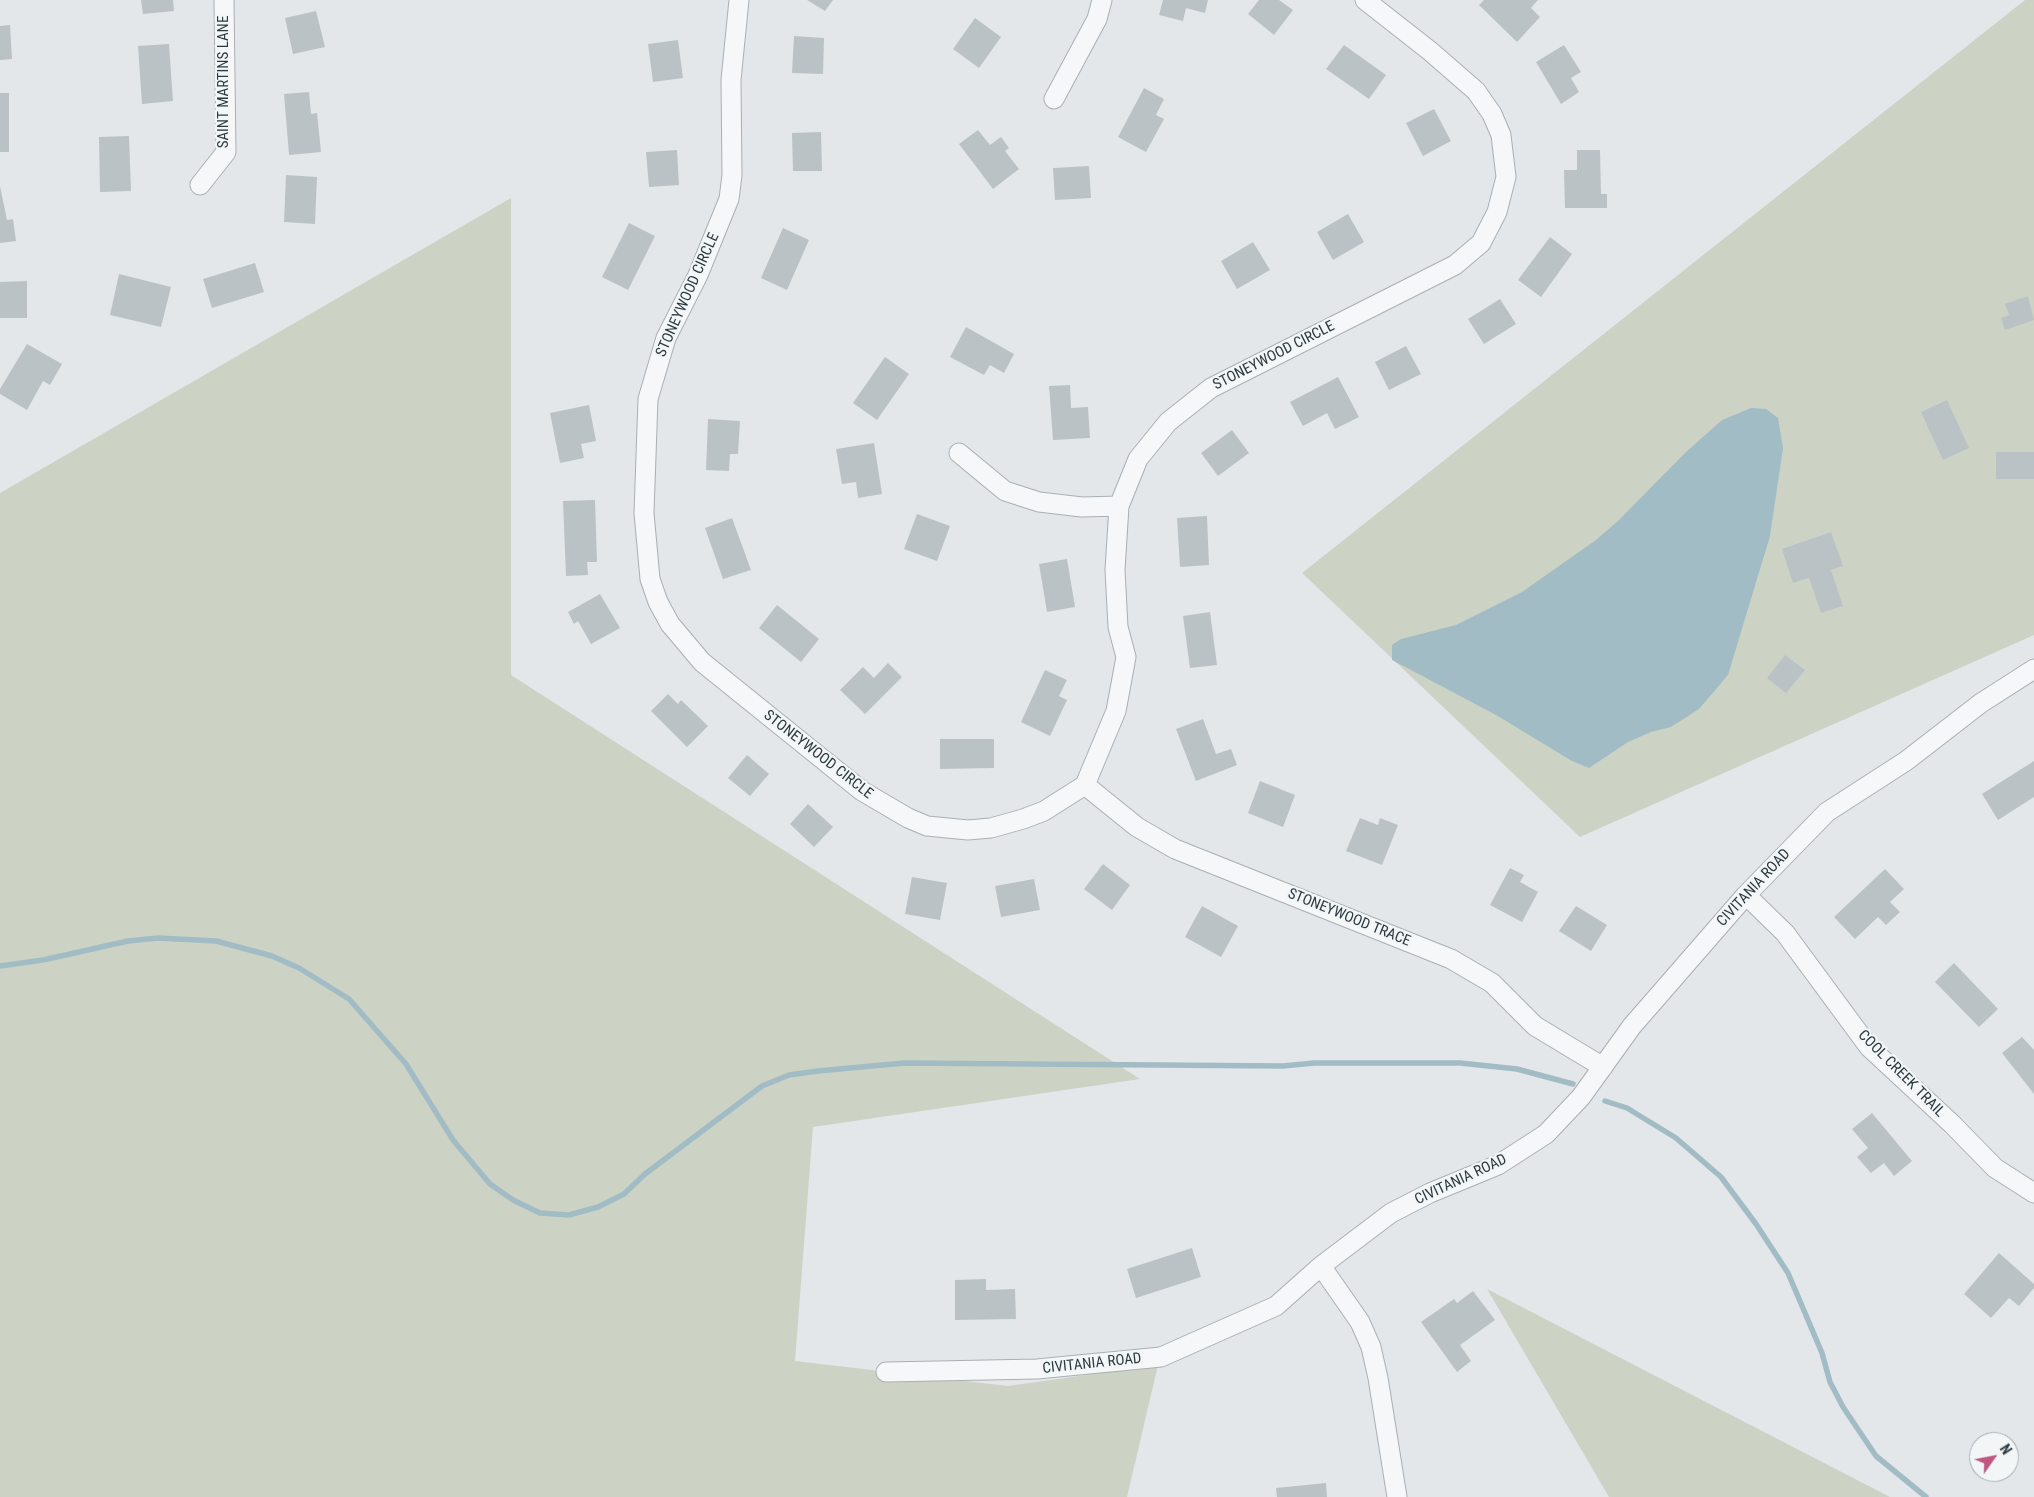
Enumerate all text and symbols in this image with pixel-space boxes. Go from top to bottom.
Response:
street label: SAINT MARTINS LANE [215,16,233,148]
street label: STONEYWOOD CIRCLE [653,230,723,360]
street label: STONEYWOOD CIRCLE [1210,318,1338,394]
street label: STONEYWOOD CIRCLE [760,707,876,803]
street label: CIVITANIA ROAD [1714,846,1794,930]
street label: STONEYWOOD TRACE [1285,885,1413,951]
street label: COOL CREEK TRAIL [1854,1027,1948,1121]
street label: CIVITANIA ROAD [1412,1151,1510,1209]
street label: CIVITANIA ROAD [1042,1350,1142,1378]
north arrow [1969,1432,2019,1482]
text: N [1997,1441,2015,1457]

